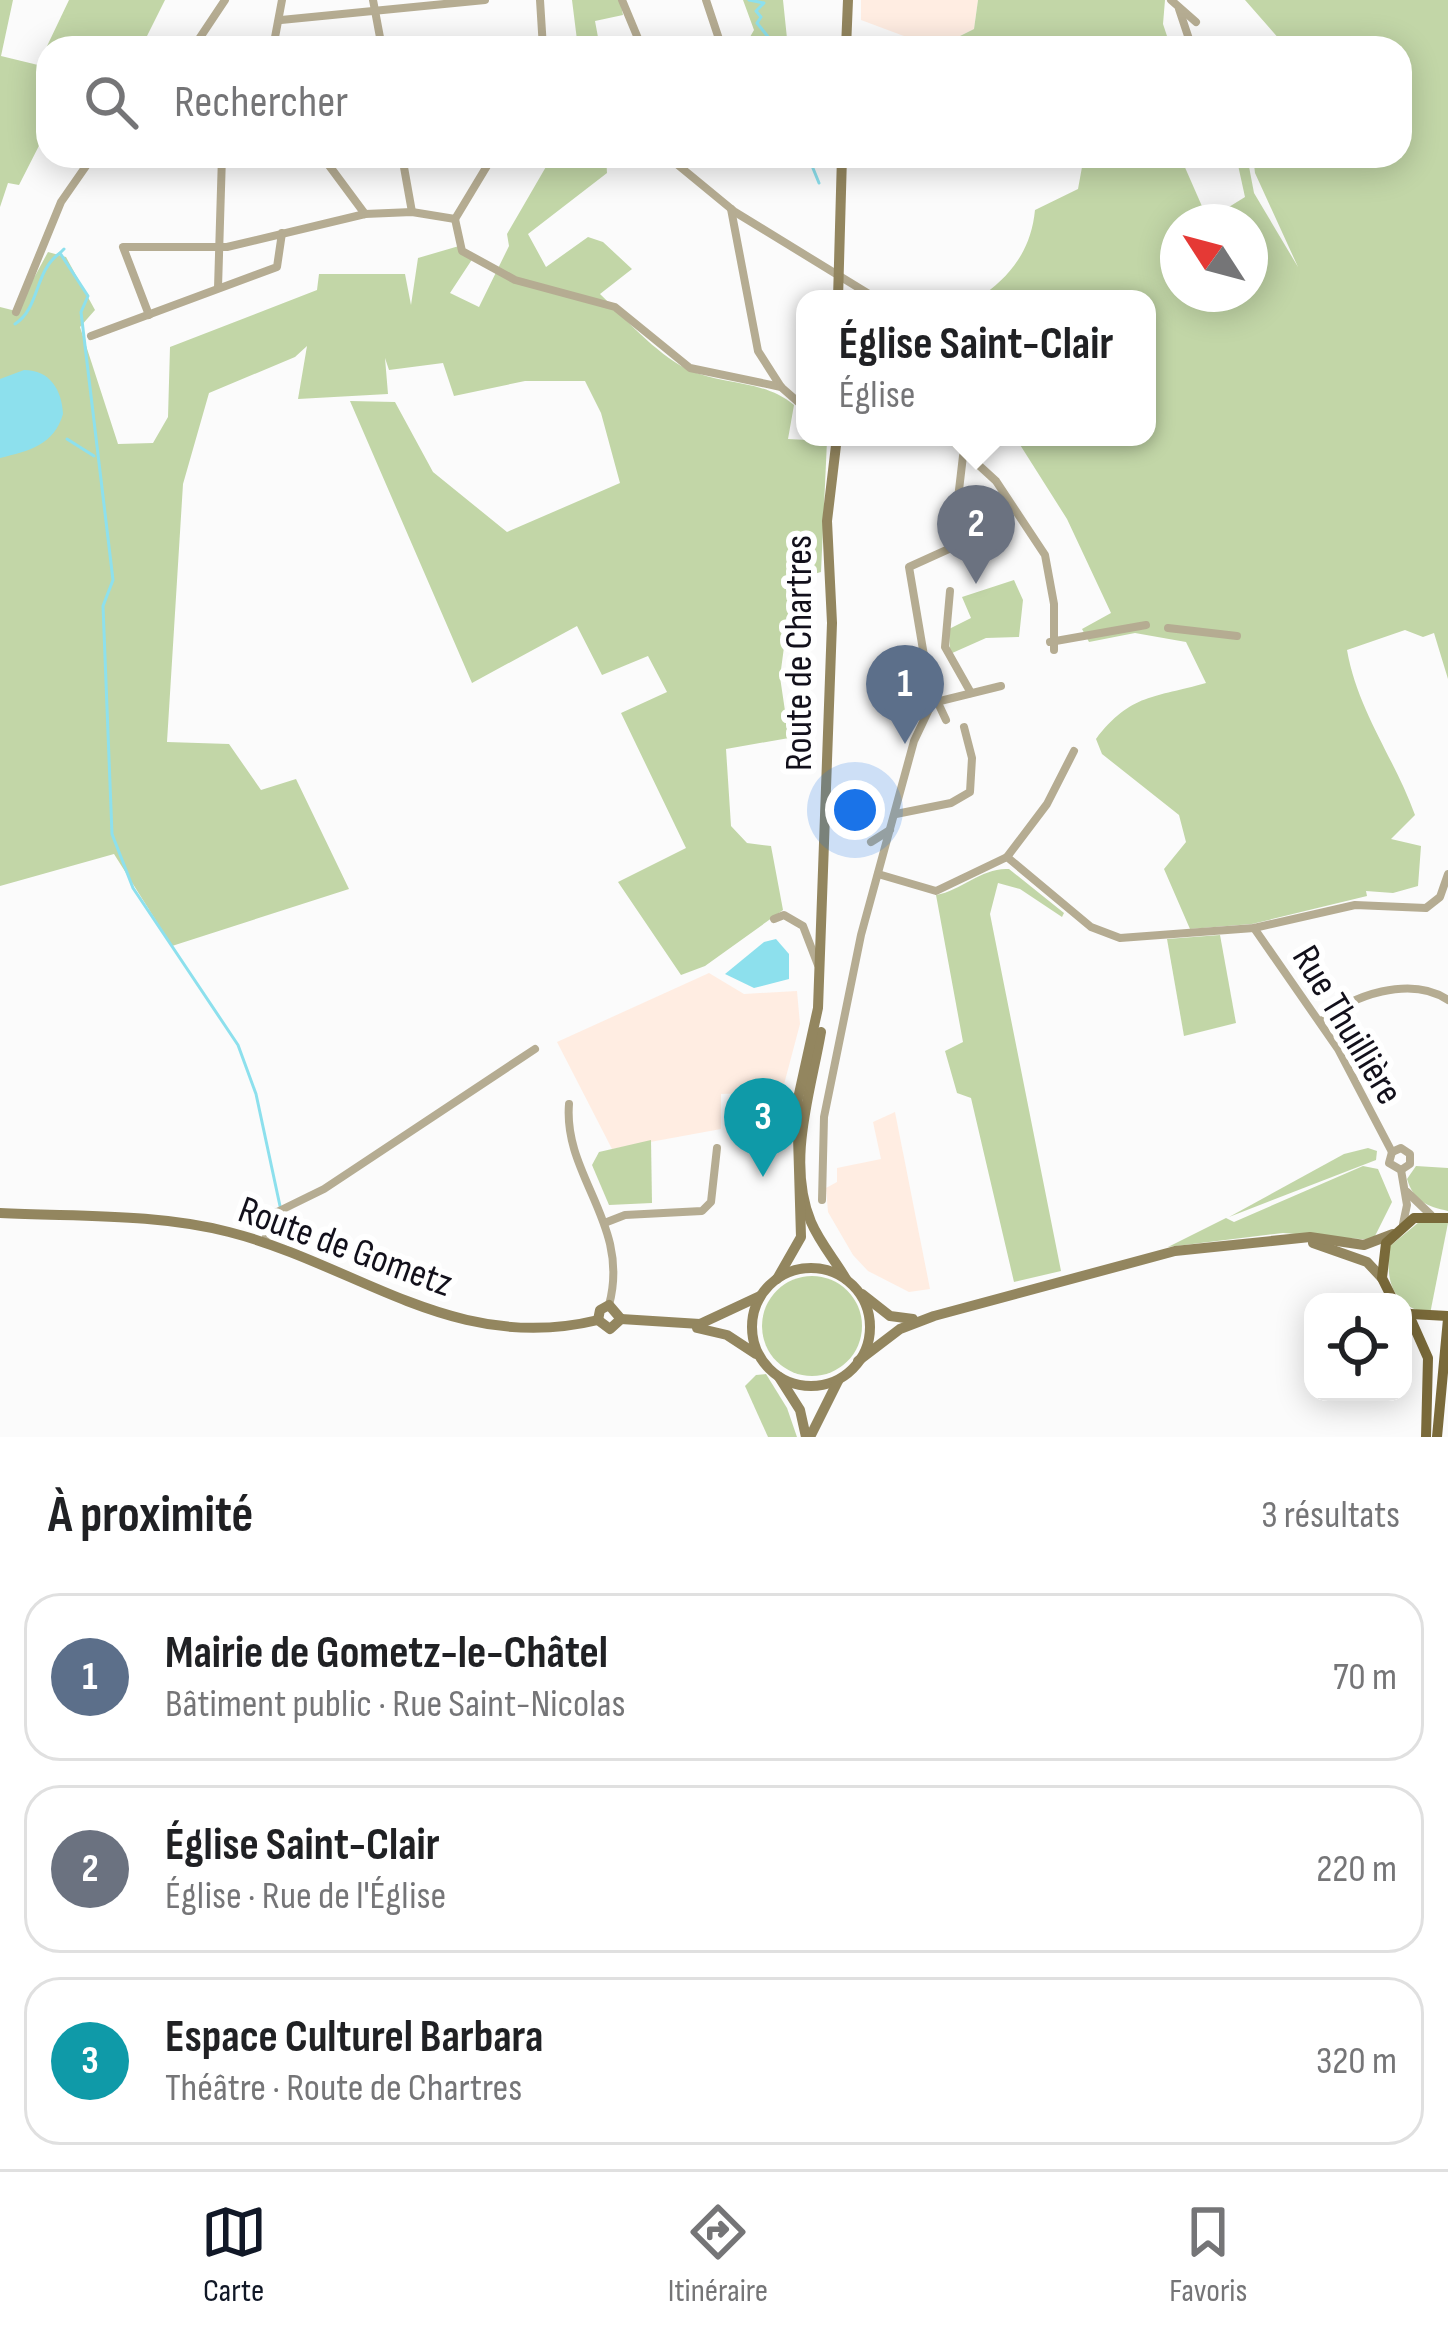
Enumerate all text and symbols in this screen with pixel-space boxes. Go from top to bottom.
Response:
search box [36,36,1412,168]
icon: search [78,69,144,135]
text: Rechercher [174,75,348,130]
north arrow [1160,204,1268,312]
popup [796,290,1156,446]
text: Église Saint-Clair [839,317,1113,372]
text: Église [839,372,915,419]
pin: 2 [937,485,1015,584]
street label: Route de Chartres [776,535,823,771]
pin: 1 [866,645,944,744]
your location [825,780,885,840]
street label: Rue Thuillière [1281,938,1412,1113]
pin: 3 [724,1078,802,1177]
street label: Route de Gometz [232,1187,458,1308]
map controls [1304,1293,1412,1401]
button: locate [1304,1293,1412,1401]
text: À proximité [48,1485,253,1546]
text: 3 résultats [1261,1492,1400,1539]
text: Mairie de Gometz-le-Châtel [165,1626,608,1681]
text: 1 [82,1654,98,1701]
text: 70 m [1333,1654,1397,1701]
text: Bâtiment public · Rue Saint-Nicolas [165,1681,626,1728]
text: Église Saint-Clair [165,1818,440,1873]
text: 2 [81,1846,99,1893]
text: 220 m [1316,1846,1397,1893]
text: Église · Rue de l'Église [165,1873,446,1920]
text: Espace Culturel Barbara [165,2010,543,2065]
text: 3 [81,2038,99,2085]
text: 320 m [1316,2038,1397,2085]
text: Théâtre · Route de Chartres [165,2065,522,2112]
tab: Carte [201,2199,267,2311]
tab: Itinéraire [668,2199,768,2311]
tab: Favoris [1169,2199,1247,2311]

